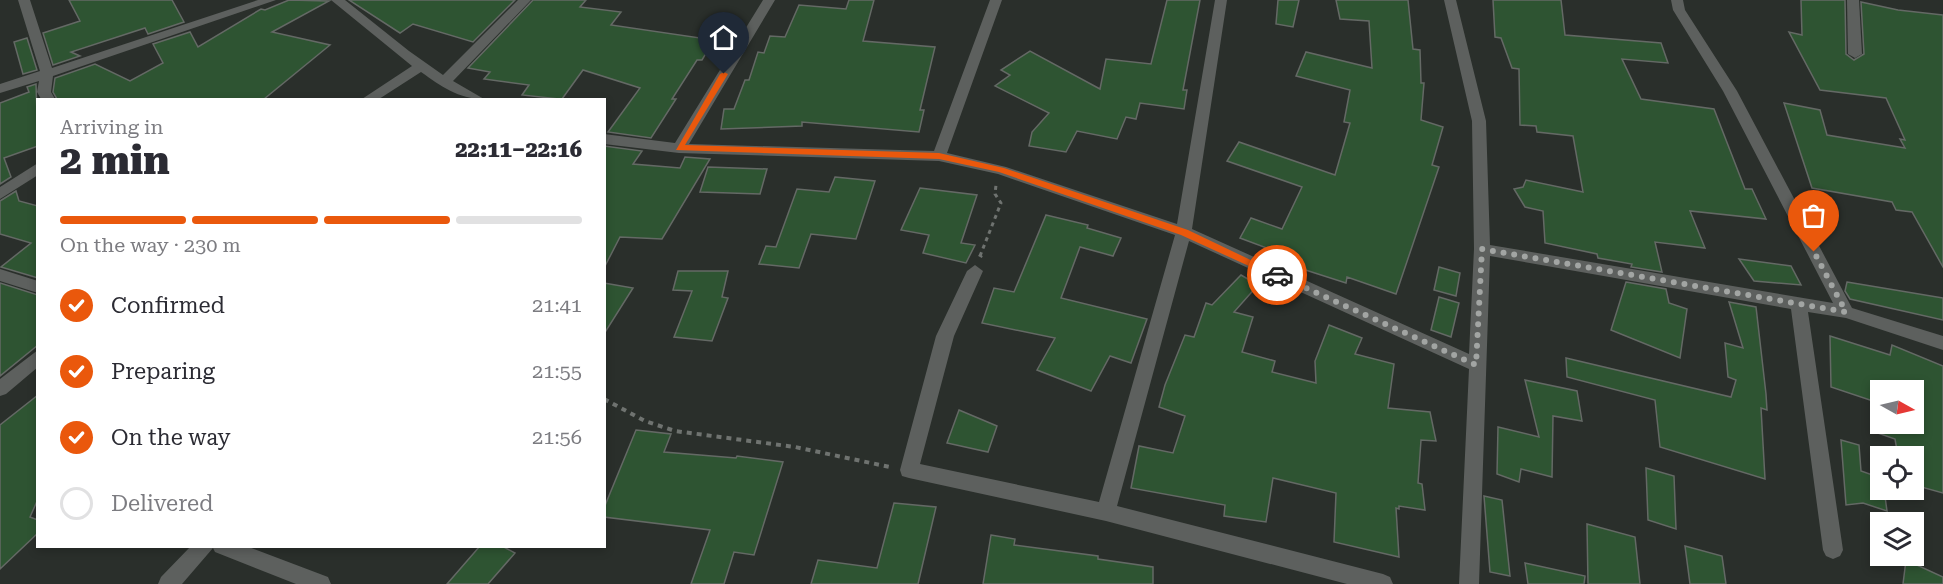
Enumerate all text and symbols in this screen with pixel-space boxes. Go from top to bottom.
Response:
pin [698,12,749,74]
icon: home [707,21,740,54]
text: Arriving in [60,115,163,139]
text: 22:11–22:16 [455,137,582,162]
text: 2 min [60,138,170,184]
pin [1788,190,1839,252]
icon: bag [1797,199,1830,232]
text: On the way · 230 m [60,233,241,257]
courier [1247,245,1307,305]
icon: car [1261,259,1294,292]
icon: check [60,289,93,322]
text: Confirmed [111,293,225,318]
text: 21:41 [532,293,582,317]
icon: check [60,355,93,388]
text: Preparing [111,359,215,384]
text: 21:55 [532,359,582,383]
north arrow [1870,380,1924,434]
map controls [1870,380,1924,566]
icon: check [60,421,93,454]
text: On the way [111,425,231,450]
text: 21:56 [532,425,582,449]
button: locate [1870,446,1924,500]
text: Delivered [111,491,213,516]
button: layers [1870,512,1924,566]

